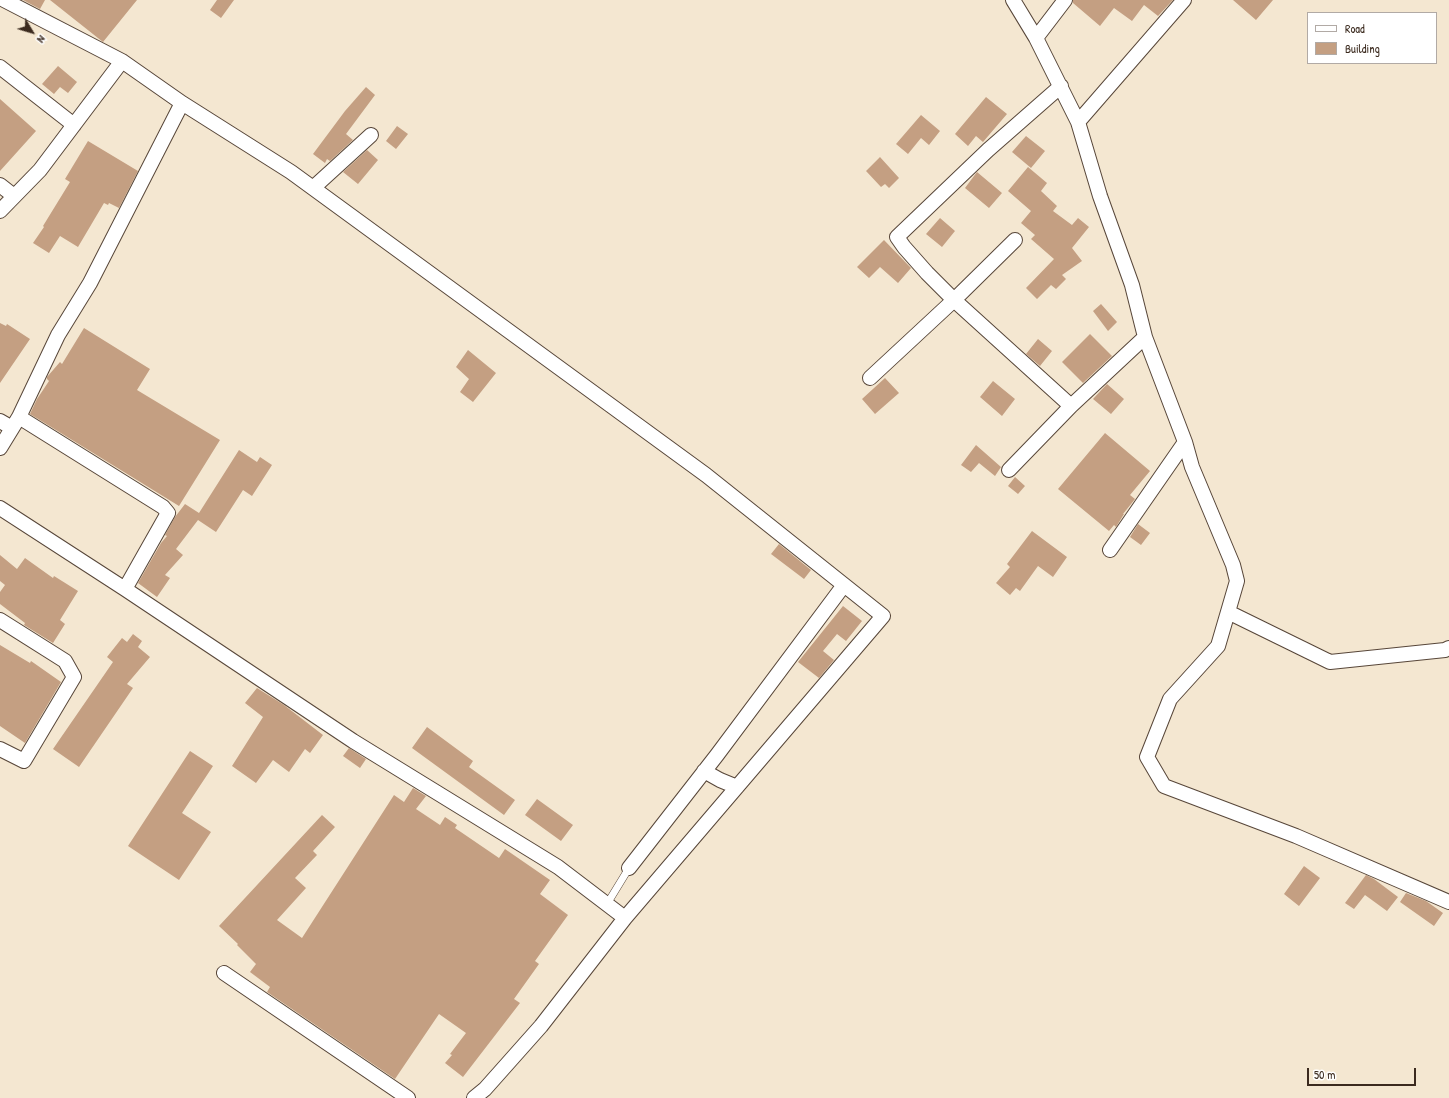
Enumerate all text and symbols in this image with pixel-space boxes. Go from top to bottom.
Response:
north arrow [12,12,52,52]
legend [1307,12,1437,64]
text: Road [1345,20,1365,37]
text: N [34,33,49,46]
text: Building [1345,40,1380,57]
scale bar [1309,1060,1418,1086]
text: 50 m [1314,1066,1335,1083]

